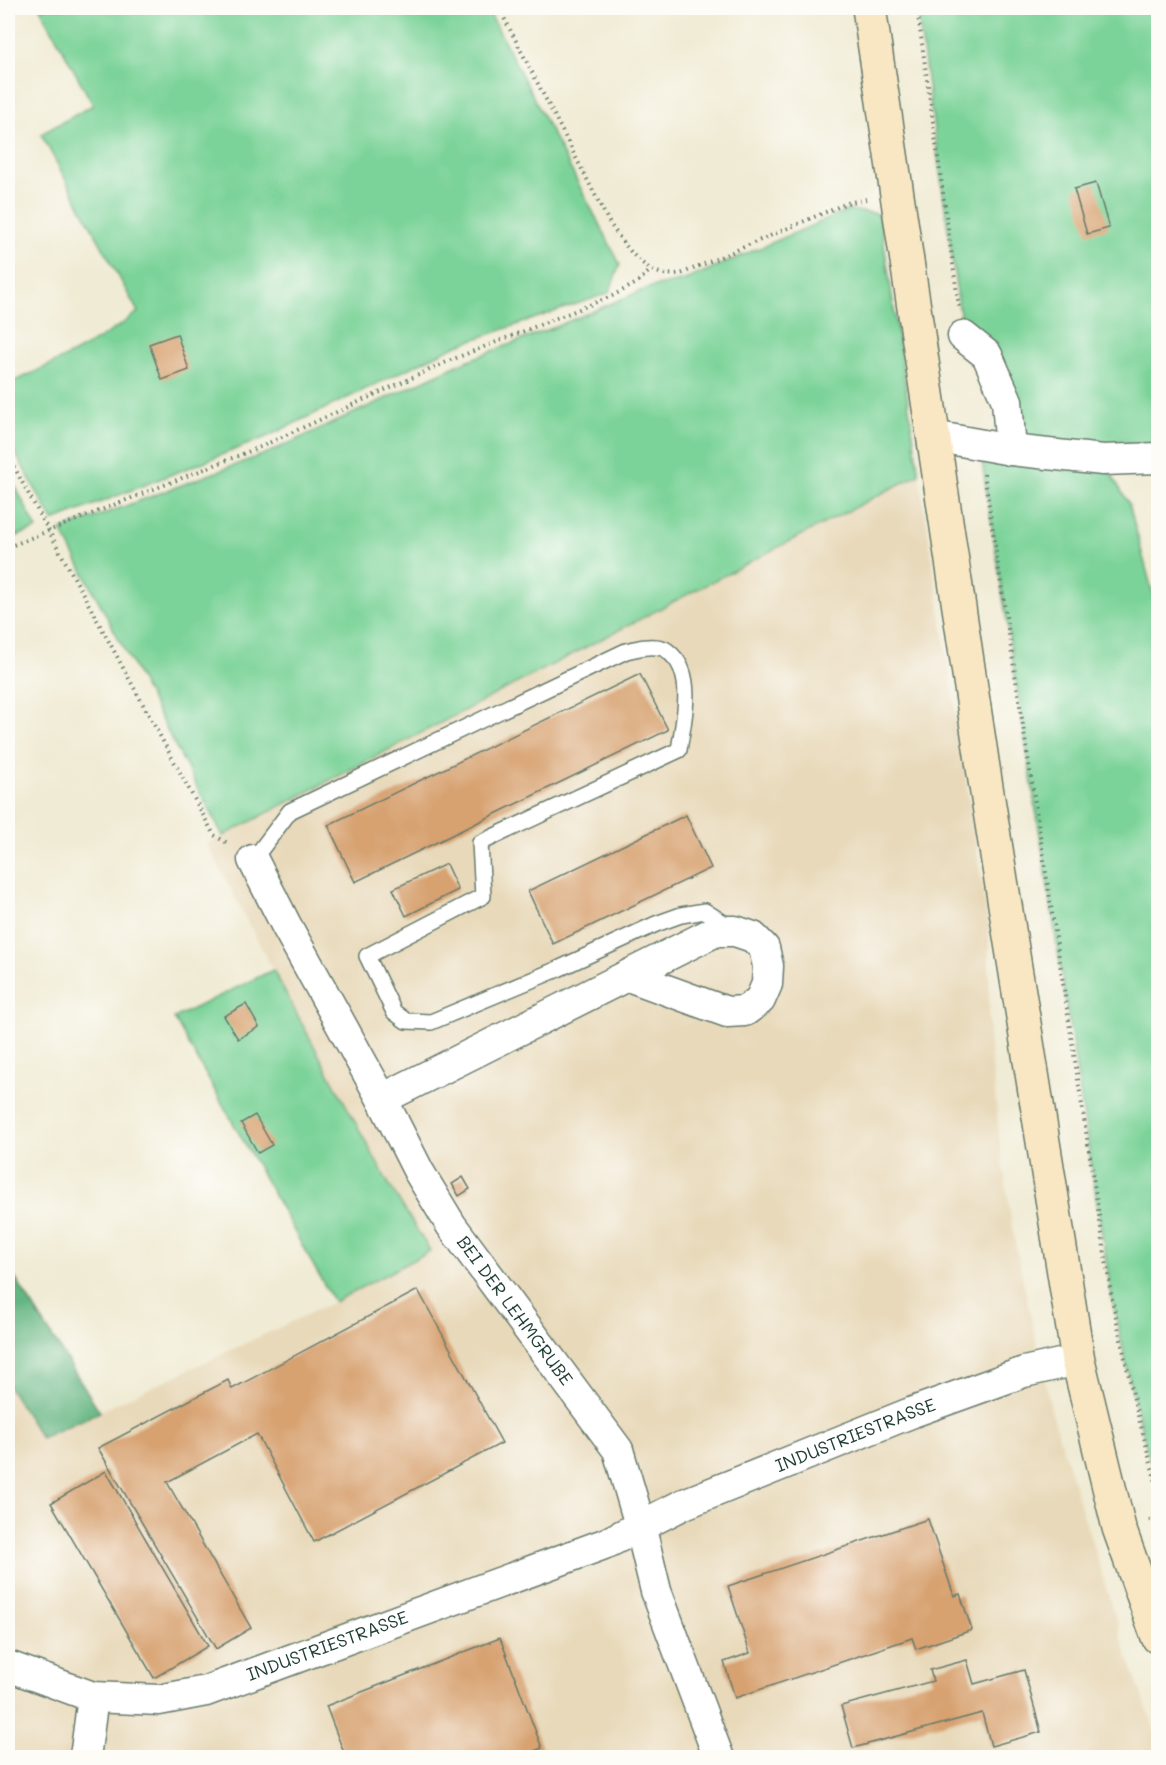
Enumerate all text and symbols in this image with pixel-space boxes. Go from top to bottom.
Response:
street label: BEI DER LEHMGRUBE [452,1230,579,1390]
street label: INDUSTRIESTRASSE [772,1392,939,1477]
street label: INDUSTRIESTRASSE [243,1604,411,1686]

